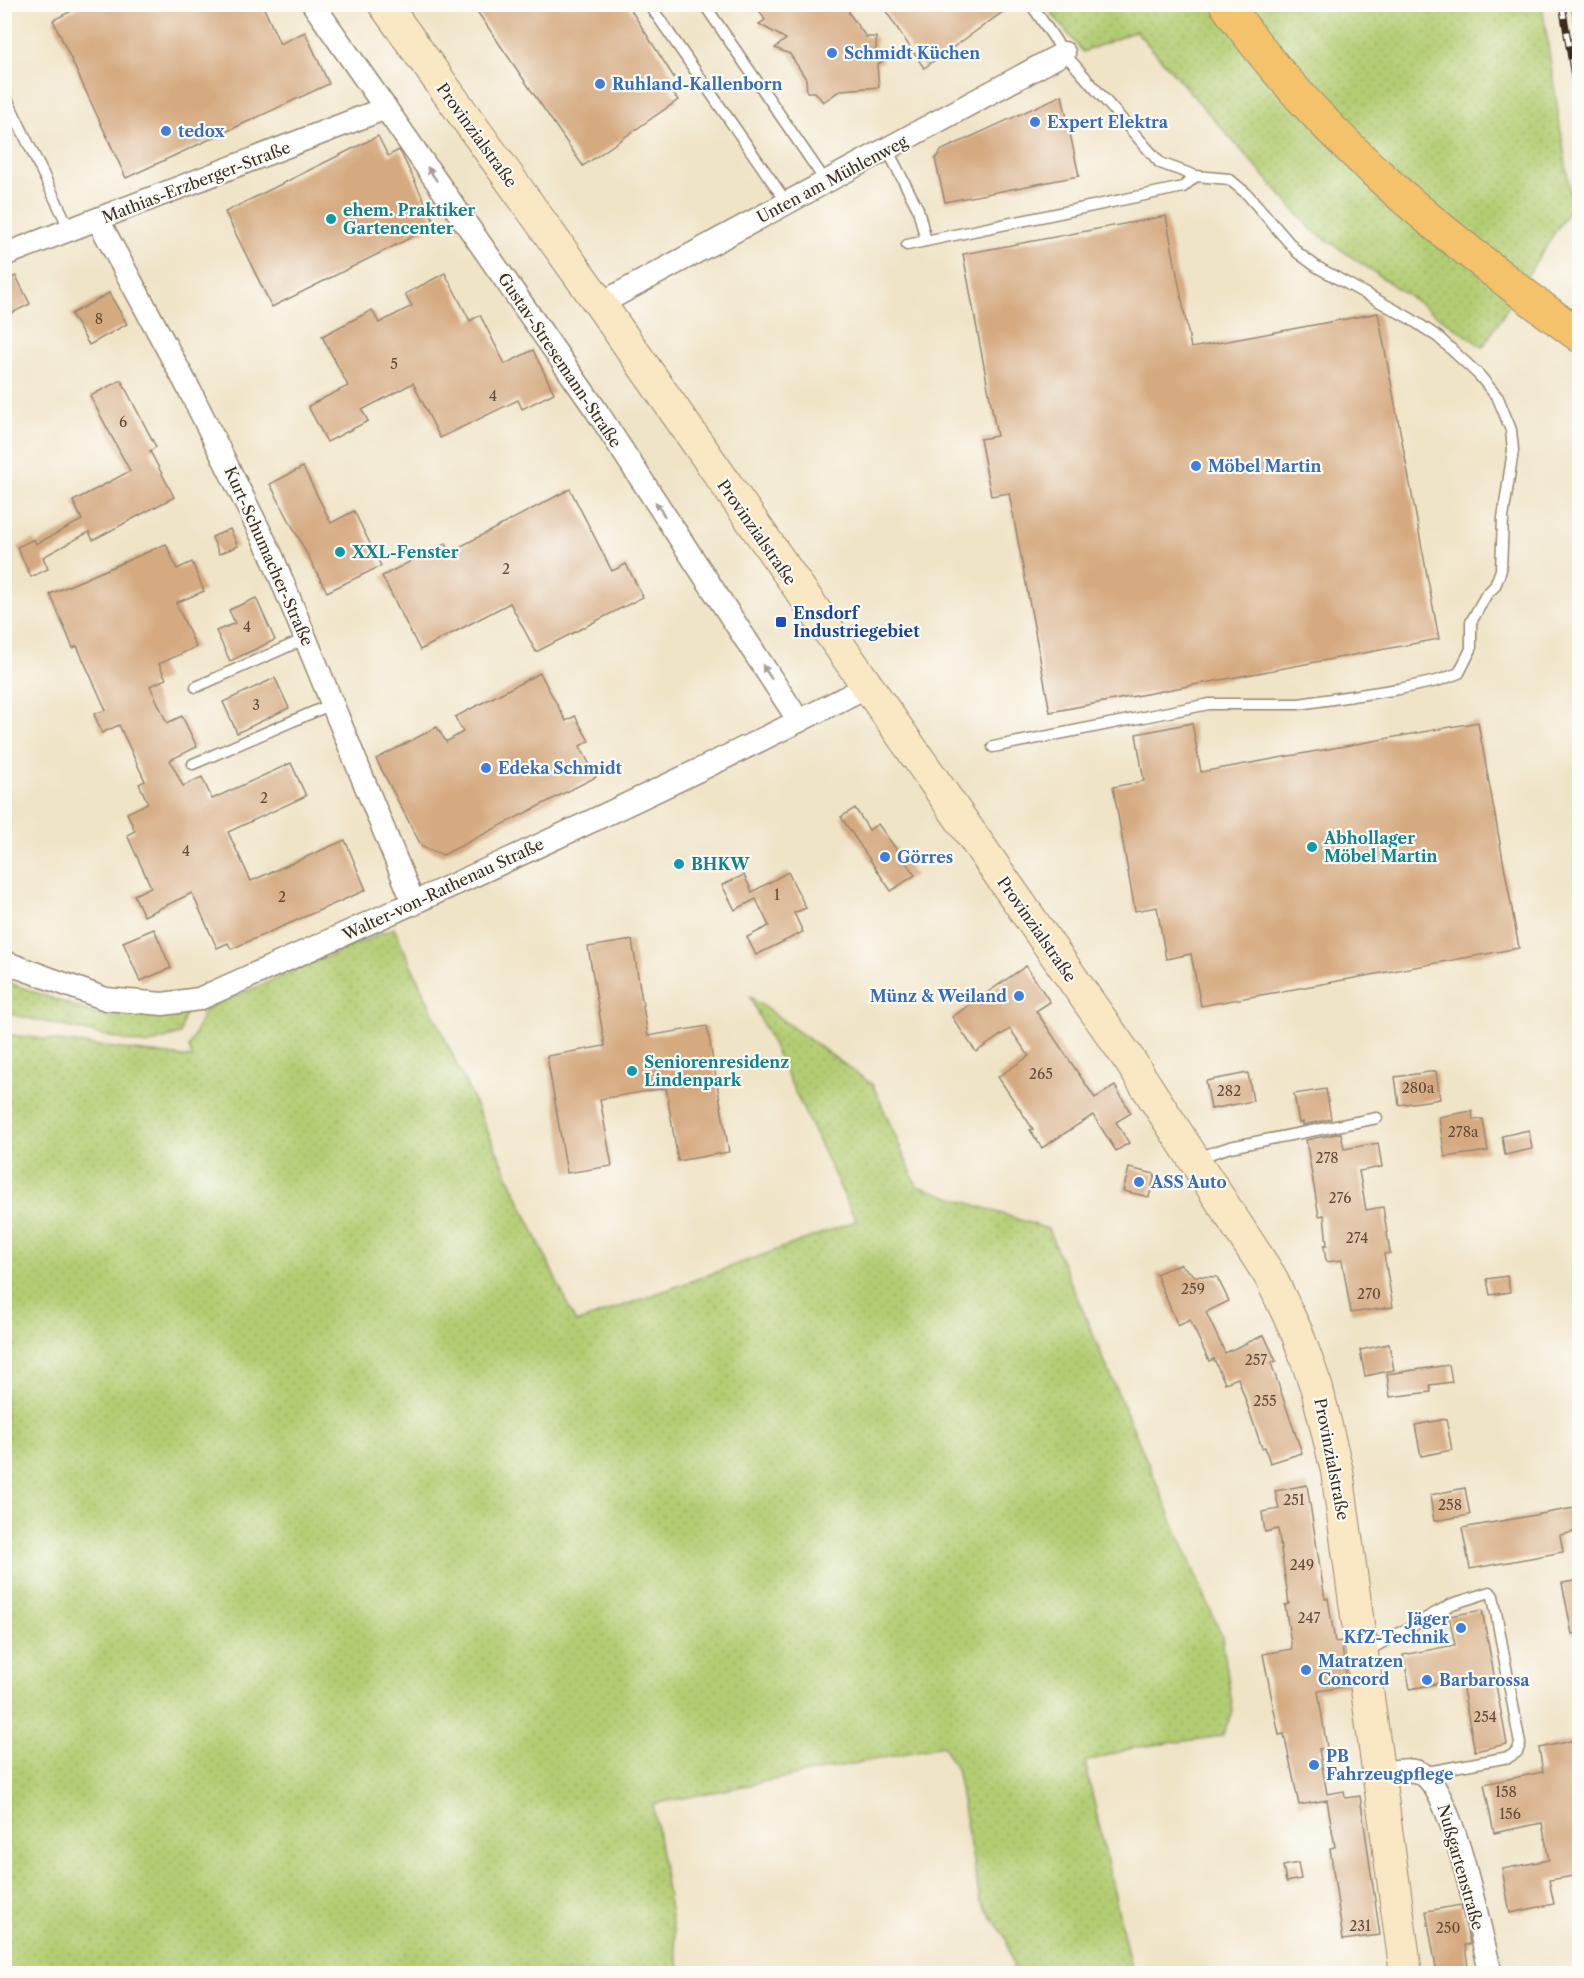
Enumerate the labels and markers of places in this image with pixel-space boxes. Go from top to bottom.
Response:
place label: Schmidt Küchen [844,43,980,63]
marker: Schmidt Küchen [825,46,839,60]
place label: Ruhland-Kallenborn [612,74,783,94]
marker: Ruhland-Kallenborn [593,77,607,91]
place label: Expert Elektra [1047,112,1169,132]
marker: Expert Elektra [1028,115,1042,129]
place label: tedox [178,121,225,141]
marker: tedox [159,124,173,138]
place label: ehem. Praktiker Gartencenter [343,200,476,238]
marker: ehem. Praktiker Gartencenter [324,212,338,226]
place label: Möbel Martin [1208,456,1322,476]
marker: Möbel Martin [1189,459,1203,473]
place label: XXL-Fenster [351,542,459,562]
marker: XXL-Fenster [333,545,347,559]
place label: Ensdorf Industriegebiet [793,603,920,641]
marker: Ensdorf Industriegebiet [774,615,788,629]
place label: Edeka Schmidt [498,758,623,778]
marker: Edeka Schmidt [479,761,493,775]
place label: Abhollager Möbel Martin [1323,828,1438,866]
marker: Abhollager Möbel Martin [1305,840,1319,854]
place label: Görres [897,847,953,867]
marker: Görres [878,850,892,864]
place label: BHKW [691,854,750,874]
marker: BHKW [672,857,686,871]
place label: Münz & Weiland [870,986,1007,1006]
marker: Münz & Weiland [1012,989,1026,1003]
place label: Seniorenresidenz Lindenpark [644,1052,789,1090]
marker: Seniorenresidenz Lindenpark [625,1064,639,1078]
place label: ASS Auto [1150,1172,1227,1192]
marker: ASS Auto [1132,1175,1146,1189]
place label: Jäger KfZ-Technik [1344,1609,1449,1647]
marker: Jäger KfZ-Technik [1454,1621,1468,1635]
place label: Matratzen Concord [1318,1651,1404,1689]
marker: Matratzen Concord [1299,1663,1313,1677]
place label: Barbarossa [1439,1670,1530,1690]
marker: Barbarossa [1420,1673,1434,1687]
place label: PB Fahrzeugpflege [1326,1746,1454,1784]
marker: PB Fahrzeugpflege [1307,1758,1321,1772]

